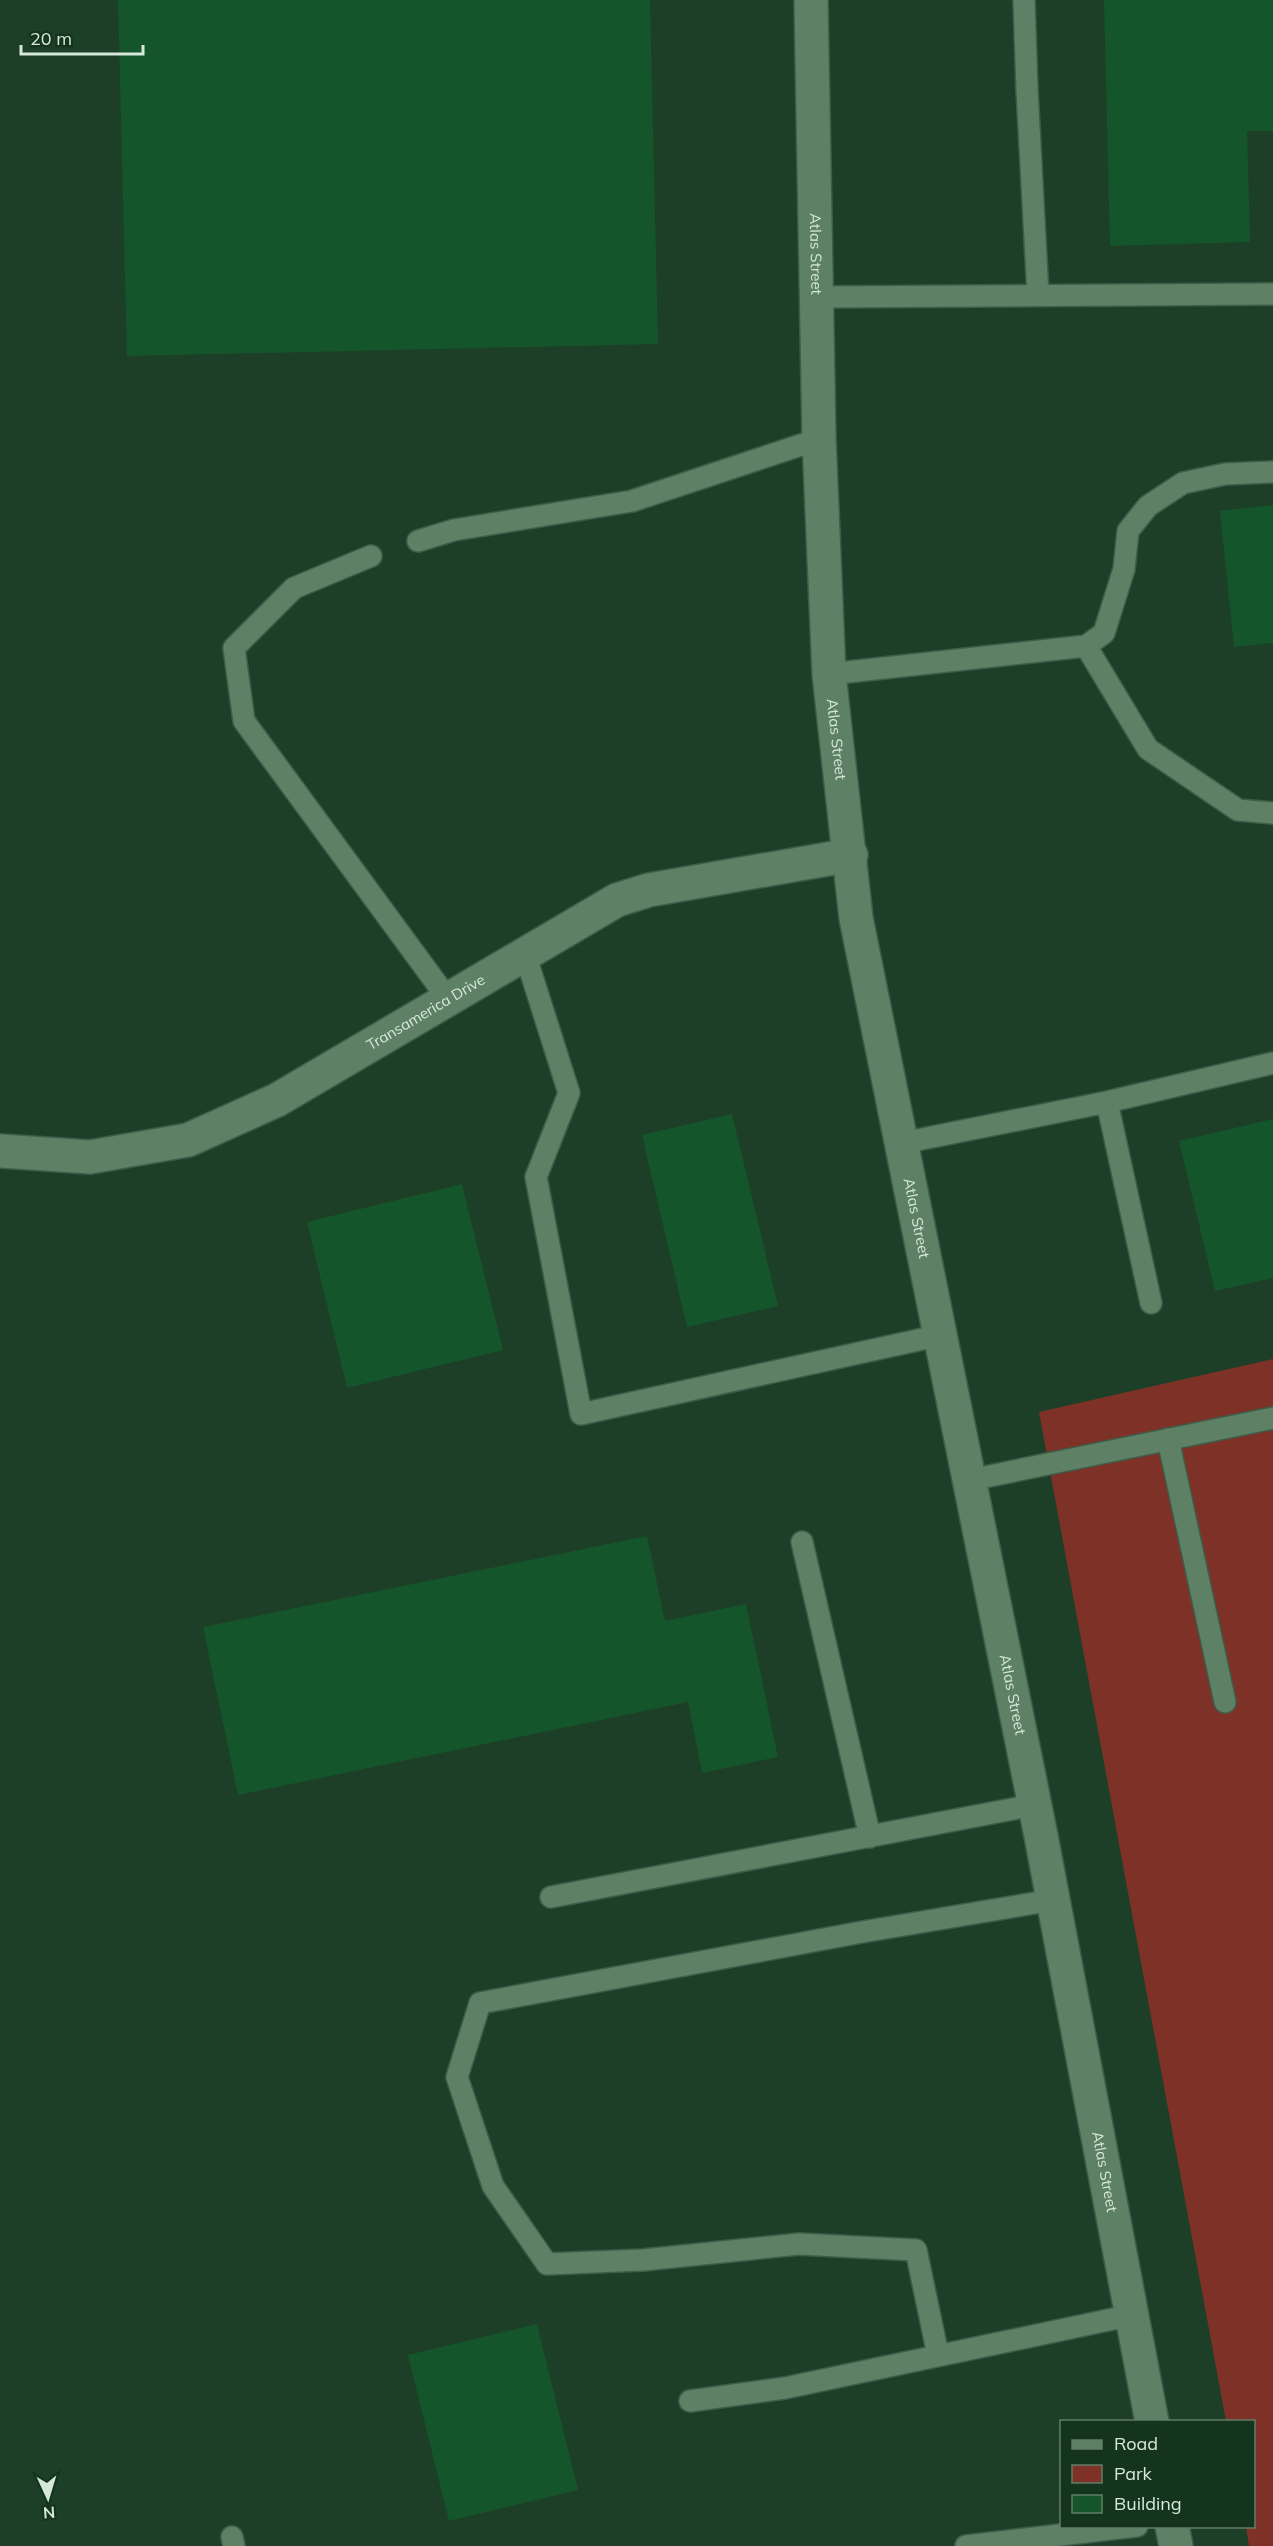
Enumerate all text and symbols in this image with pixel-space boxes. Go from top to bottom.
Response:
scale bar [21,18,142,56]
text: 20 m [30,27,72,50]
street label: Atlas Street [806,213,826,295]
street label: Atlas Street [823,698,851,781]
street label: Transamerica Drive [363,970,488,1054]
street label: Atlas Street [900,1176,934,1260]
street label: Atlas Street [996,1653,1030,1736]
street label: Atlas Street [1088,2130,1122,2214]
legend [1060,2420,1255,2528]
text: Road [1114,2432,1158,2455]
text: Park [1114,2462,1153,2485]
north arrow [18,2468,78,2528]
text: Building [1114,2492,1182,2515]
text: N [42,2503,56,2523]

